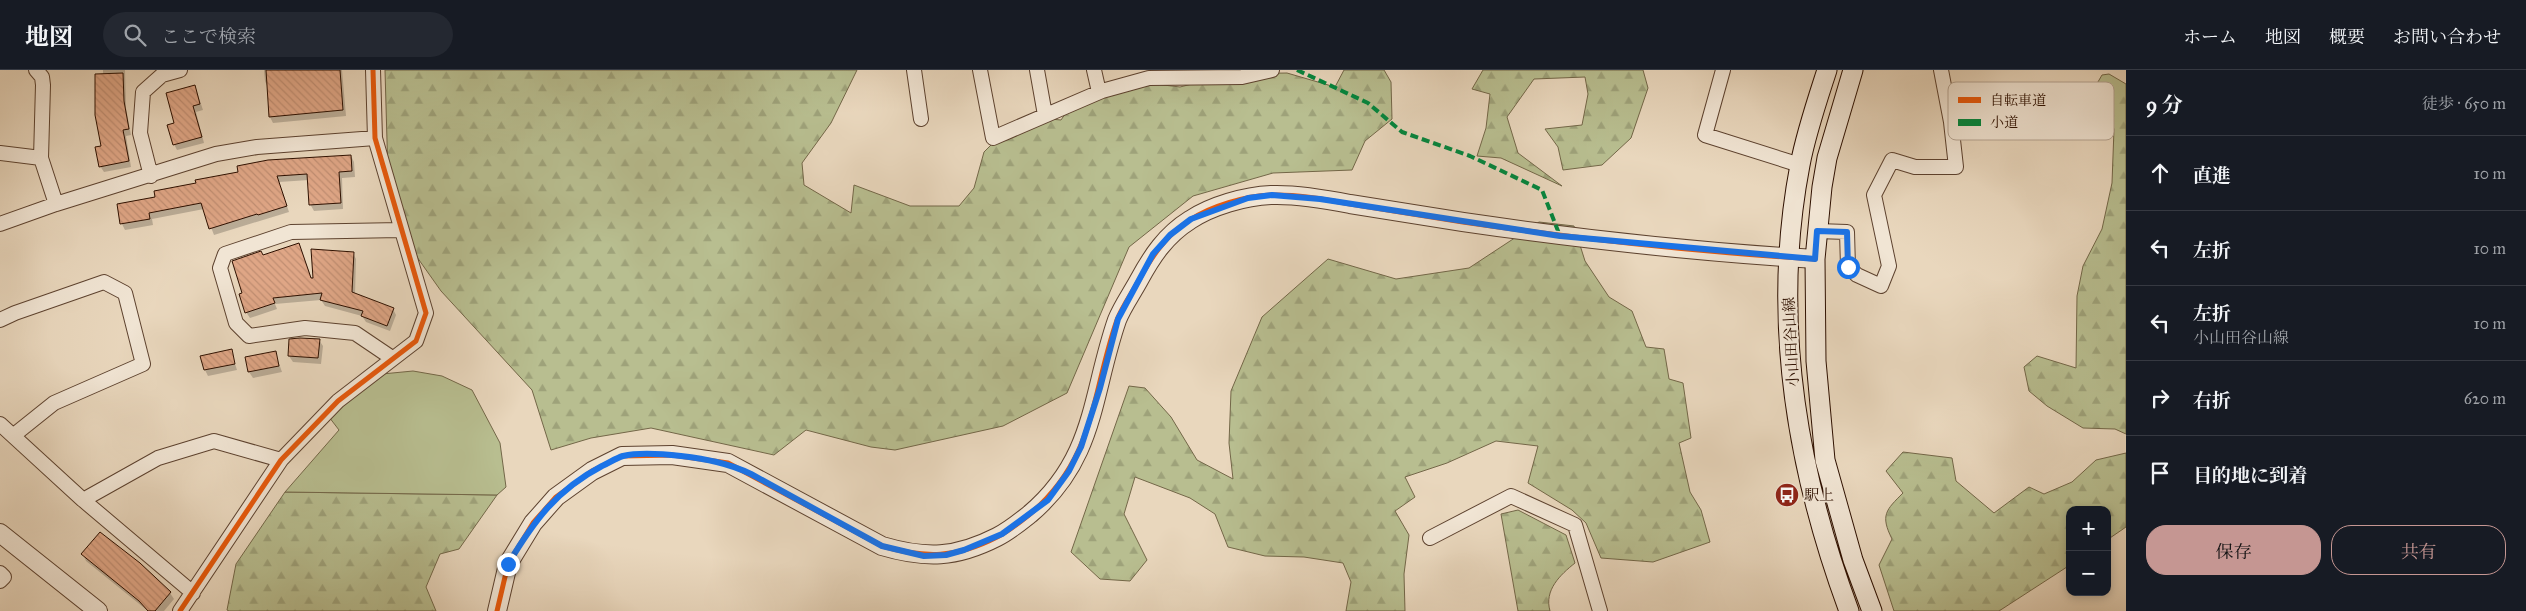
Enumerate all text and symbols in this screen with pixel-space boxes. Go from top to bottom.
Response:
search box [103,12,453,57]
icon: search [121,21,149,49]
text: 地図 [25,22,73,52]
text: ここで検索 [161,25,256,48]
text: ホーム [2183,26,2237,48]
text: 地図 [2265,26,2301,48]
text: 概要 [2329,26,2365,48]
text: お問い合わせ [2393,26,2501,48]
legend [1948,82,2114,140]
text: 自転車道 [1990,92,2046,109]
text: 9 分 [2146,92,2183,118]
text: 徒歩 · 650 m [2422,94,2506,113]
text: 小道 [1990,114,2018,131]
icon: ahead [2146,159,2174,187]
text: 直進 [2193,164,2231,187]
text: 10 m [2474,164,2506,183]
icon: left [2146,234,2174,262]
text: 左折 [2193,239,2231,262]
text: 10 m [2474,239,2506,258]
route start [1837,256,1860,279]
street label: 小山田谷山線 [1780,297,1802,387]
text: 左折 [2193,302,2231,325]
icon: left [2146,309,2174,337]
text: 10 m [2474,314,2506,333]
text: 小山田谷山線 [2193,328,2289,347]
icon: right [2146,384,2174,412]
text: 右折 [2193,389,2231,412]
text: 620 m [2464,389,2506,408]
icon: arrive [2146,459,2174,487]
text: 目的地に到着 [2193,464,2307,487]
bus stop icon: 駅上 [1774,482,1800,508]
place label: 駅上 [1804,486,1834,504]
map controls [2066,506,2111,596]
button: + [2066,506,2111,551]
button: 保存 [2146,525,2321,575]
button: 共有 [2331,525,2506,575]
button: − [2066,551,2111,596]
route end [497,553,520,576]

